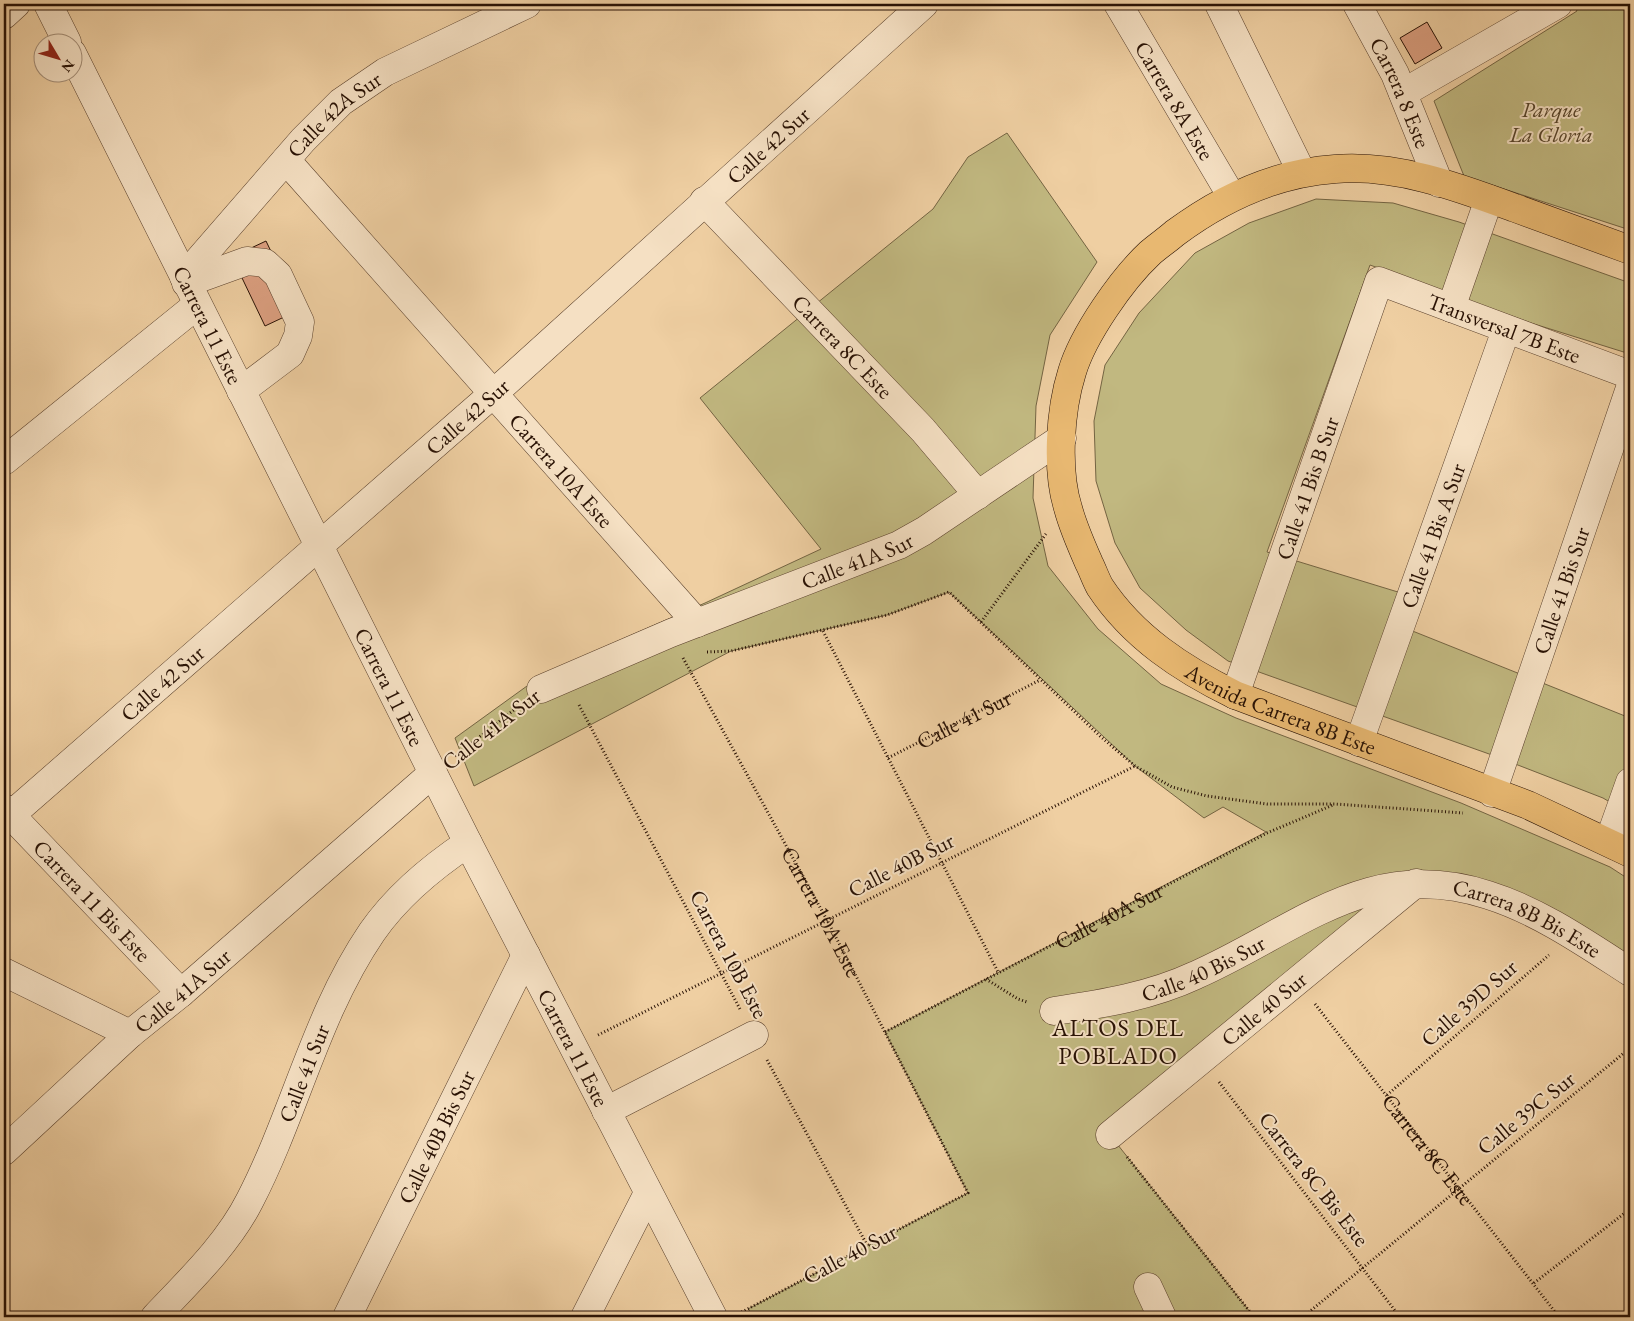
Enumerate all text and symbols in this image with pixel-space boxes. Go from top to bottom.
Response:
north arrow [32,32,82,82]
street label: Carrera 8 Este [1363,32,1438,153]
street label: Carrera 8A Este [1129,36,1222,166]
text: N [57,56,79,77]
street label: Calle 42A Sur [280,64,388,163]
park label: Parque La Gloria [1508,95,1593,149]
street label: Calle 42 Sur [720,100,816,190]
street label: Carrera 11 Este [166,261,250,389]
street label: Transversal 7B Este [1424,286,1585,370]
street label: Carrera 8C Este [786,288,900,405]
street label: Calle 42 Sur [419,371,516,461]
street label: Carrera 10A Este [503,407,620,534]
street label: Calle 41 Bis B Sur [1269,412,1345,564]
street label: Calle 41 Bis A Sur [1393,459,1472,612]
street label: Calle 41 Bis Sur [1526,522,1596,658]
street label: Calle 41A Sur [797,525,919,596]
street label: Carrera 11 Este [348,623,432,751]
street label: Calle 42 Sur [114,638,211,728]
street label: Avenida Carrera 8B Este [1179,656,1381,761]
street label: Calle 41A Sur [436,681,547,777]
street label: Calle 41 Sur [911,683,1017,756]
street label: Calle 40B Sur [843,826,960,904]
street label: Carrera 11 Bis Este [27,833,158,968]
street label: Carrera 10A Este [775,841,869,982]
street label: Carrera 8B Bis Este [1450,872,1607,964]
street label: Calle 40A Sur [1049,875,1168,956]
street label: Carrera 10B Este [683,885,775,1024]
street label: Calle 40 Bis Sur [1138,928,1271,1008]
street label: Calle 41A Sur [128,941,237,1040]
street label: Calle 39D Sur [1414,953,1524,1053]
street label: Calle 40 Sur [1215,964,1313,1052]
street label: Carrera 11 Este [531,984,616,1112]
district label: ALTOS DEL POBLADO [1051,1012,1184,1071]
street label: Calle 41 Sur [271,1019,336,1126]
street label: Calle 39C Sur [1471,1064,1582,1161]
street label: Calle 40B Bis Sur [391,1065,482,1208]
street label: Carrera 8C Este [1376,1087,1481,1211]
street label: Carrera 8C Bis Este [1252,1106,1376,1253]
street label: Calle 40 Sur [798,1217,903,1291]

